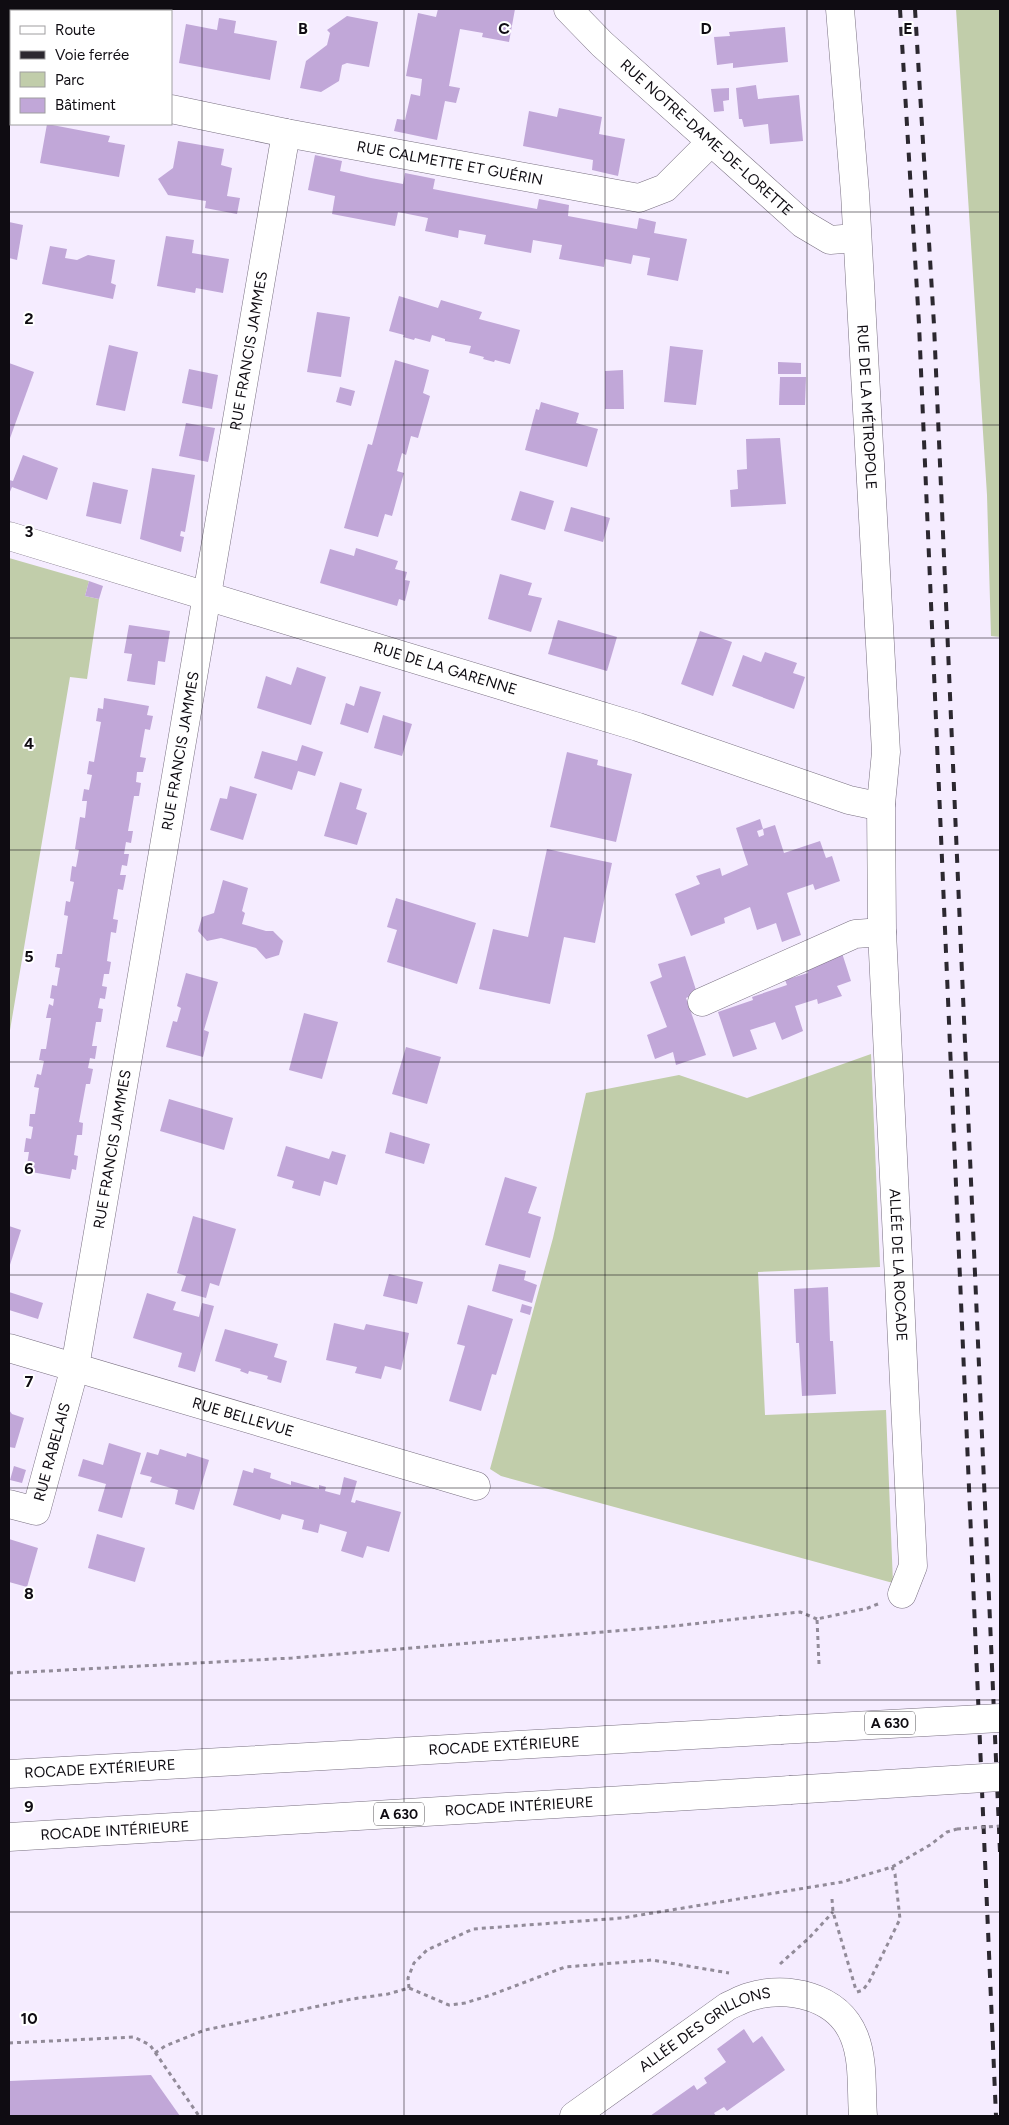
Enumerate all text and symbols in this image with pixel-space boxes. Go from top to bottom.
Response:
legend [10,10,172,125]
text: B [298,19,308,38]
text: C [498,19,510,38]
text: D [700,19,712,38]
text: E [903,19,913,38]
text: Route [55,21,95,39]
text: Voie ferrée [55,46,129,64]
street label: RUE NOTRE-DAME-DE-LORETTE [617,56,796,219]
text: Parc [55,71,84,89]
text: Bâtiment [55,96,116,114]
street label: RUE CALMETTE ET GUÉRIN [355,137,544,189]
street label: RUE FRANCIS JAMMES [226,270,271,432]
text: 2 [24,309,34,328]
street label: RUE DE LA MÉTROPOLE [853,324,880,490]
text: 3 [25,522,34,541]
street label: RUE DE LA GARENNE [371,638,519,699]
street label: RUE FRANCIS JAMMES [158,670,203,832]
text: 4 [24,734,34,753]
text: 5 [24,947,34,966]
street label: RUE FRANCIS JAMMES [90,1068,135,1230]
text: 6 [24,1159,34,1178]
street label: ALLÉE DE LA ROCADE [886,1188,911,1342]
text: 7 [25,1372,34,1391]
street label: RUE BELLEVUE [190,1394,296,1441]
street label: RUE RABELAIS [30,1401,74,1503]
text: 8 [24,1584,34,1603]
road number: A 630 [865,1712,915,1735]
street label: ROCADE EXTÉRIEURE [428,1732,580,1759]
street label: ROCADE EXTÉRIEURE [24,1756,176,1782]
street label: ROCADE INTÉRIEURE [444,1793,594,1820]
text: 9 [24,1797,34,1816]
road number: A 630 [374,1802,424,1826]
street label: ROCADE INTÉRIEURE [40,1817,190,1844]
street label: ALLÉE DES GRILLONS [635,1984,772,2076]
text: 10 [20,2009,38,2028]

